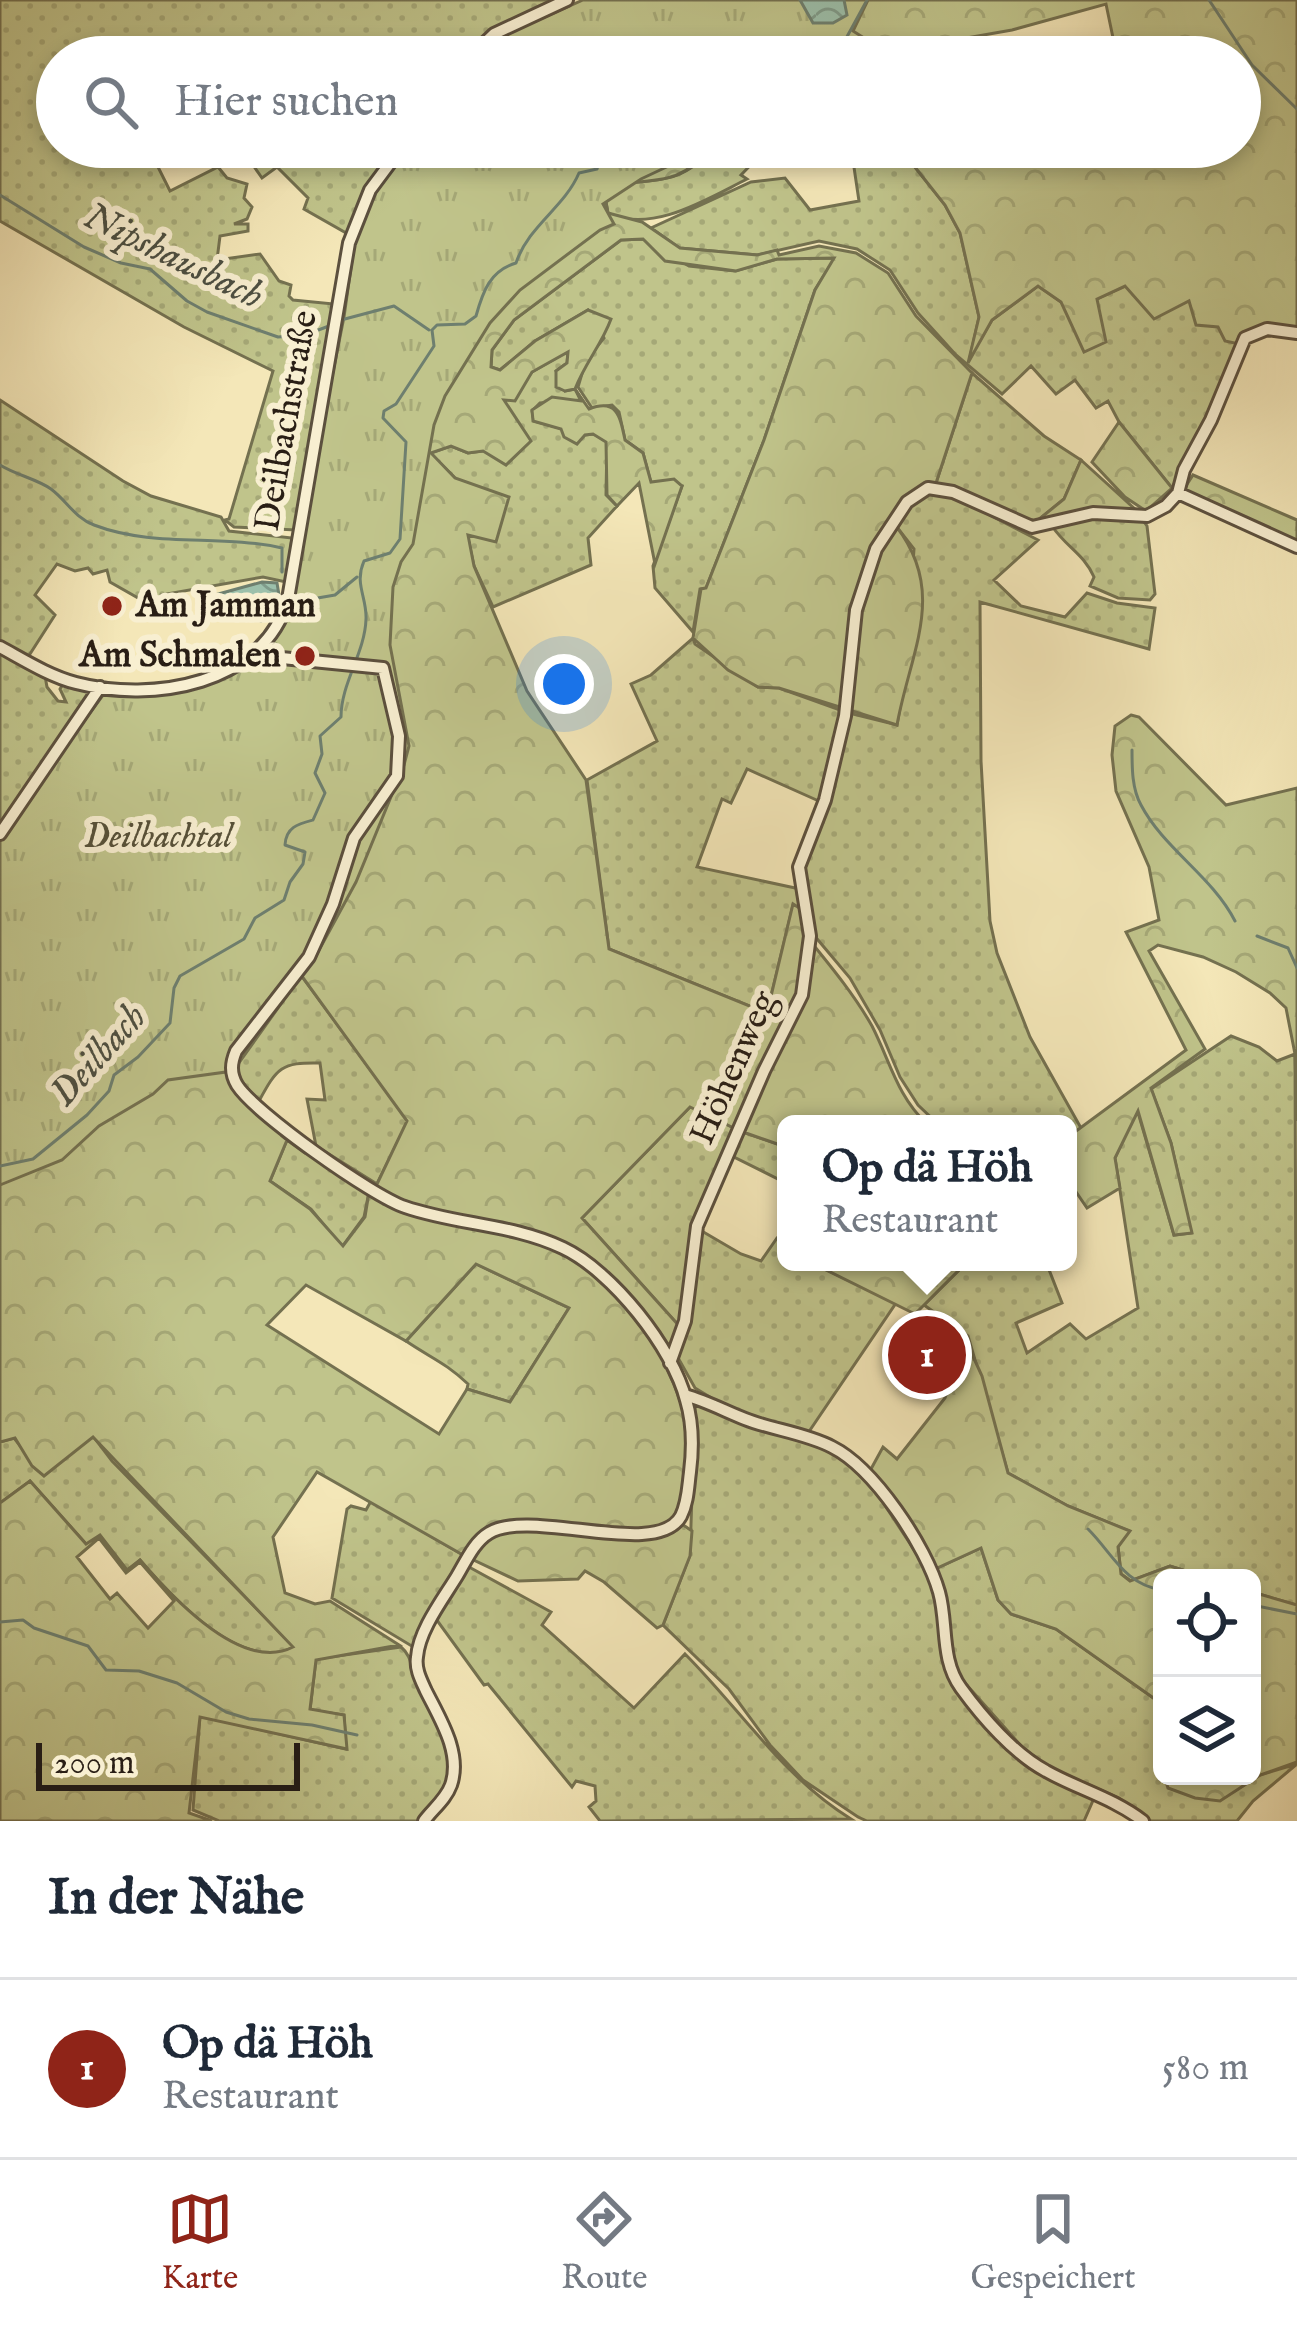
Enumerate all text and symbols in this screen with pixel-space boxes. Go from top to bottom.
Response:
search box [36,36,1261,168]
icon: search [78,69,144,135]
text: Hier suchen [174,74,398,131]
water label: Nipshausbach [75,193,271,321]
street label: Deilbachstraße [245,307,329,535]
place label: Am Jamman [134,583,316,629]
marker: Am Jamman [99,593,125,619]
place label: Am Schmalen [77,633,281,679]
marker: Am Schmalen [292,643,318,669]
your location [534,654,594,714]
park label: Deilbachtal [84,814,235,860]
street label: Höhenweg [680,984,788,1152]
water label: Deilbach [40,994,158,1118]
popup [777,1115,1077,1271]
text: Op dä Höh [822,1140,1032,1197]
text: Restaurant [822,1197,998,1246]
pin: 1 [888,1310,966,1400]
map controls [1153,1569,1261,1785]
button: locate [1153,1569,1261,1677]
button: layers [1153,1677,1261,1785]
scale bar [36,1737,300,1790]
text: 200 m [54,1743,135,1785]
text: In der Nähe [48,1867,304,1932]
text: Op dä Höh [162,2016,373,2073]
text: 1 [80,2044,94,2093]
text: 580 m [1162,2044,1249,2093]
text: Restaurant [162,2073,339,2122]
tab: Karte [162,2186,238,2300]
tab: Route [561,2186,647,2300]
tab: Gespeichert [971,2186,1135,2300]

